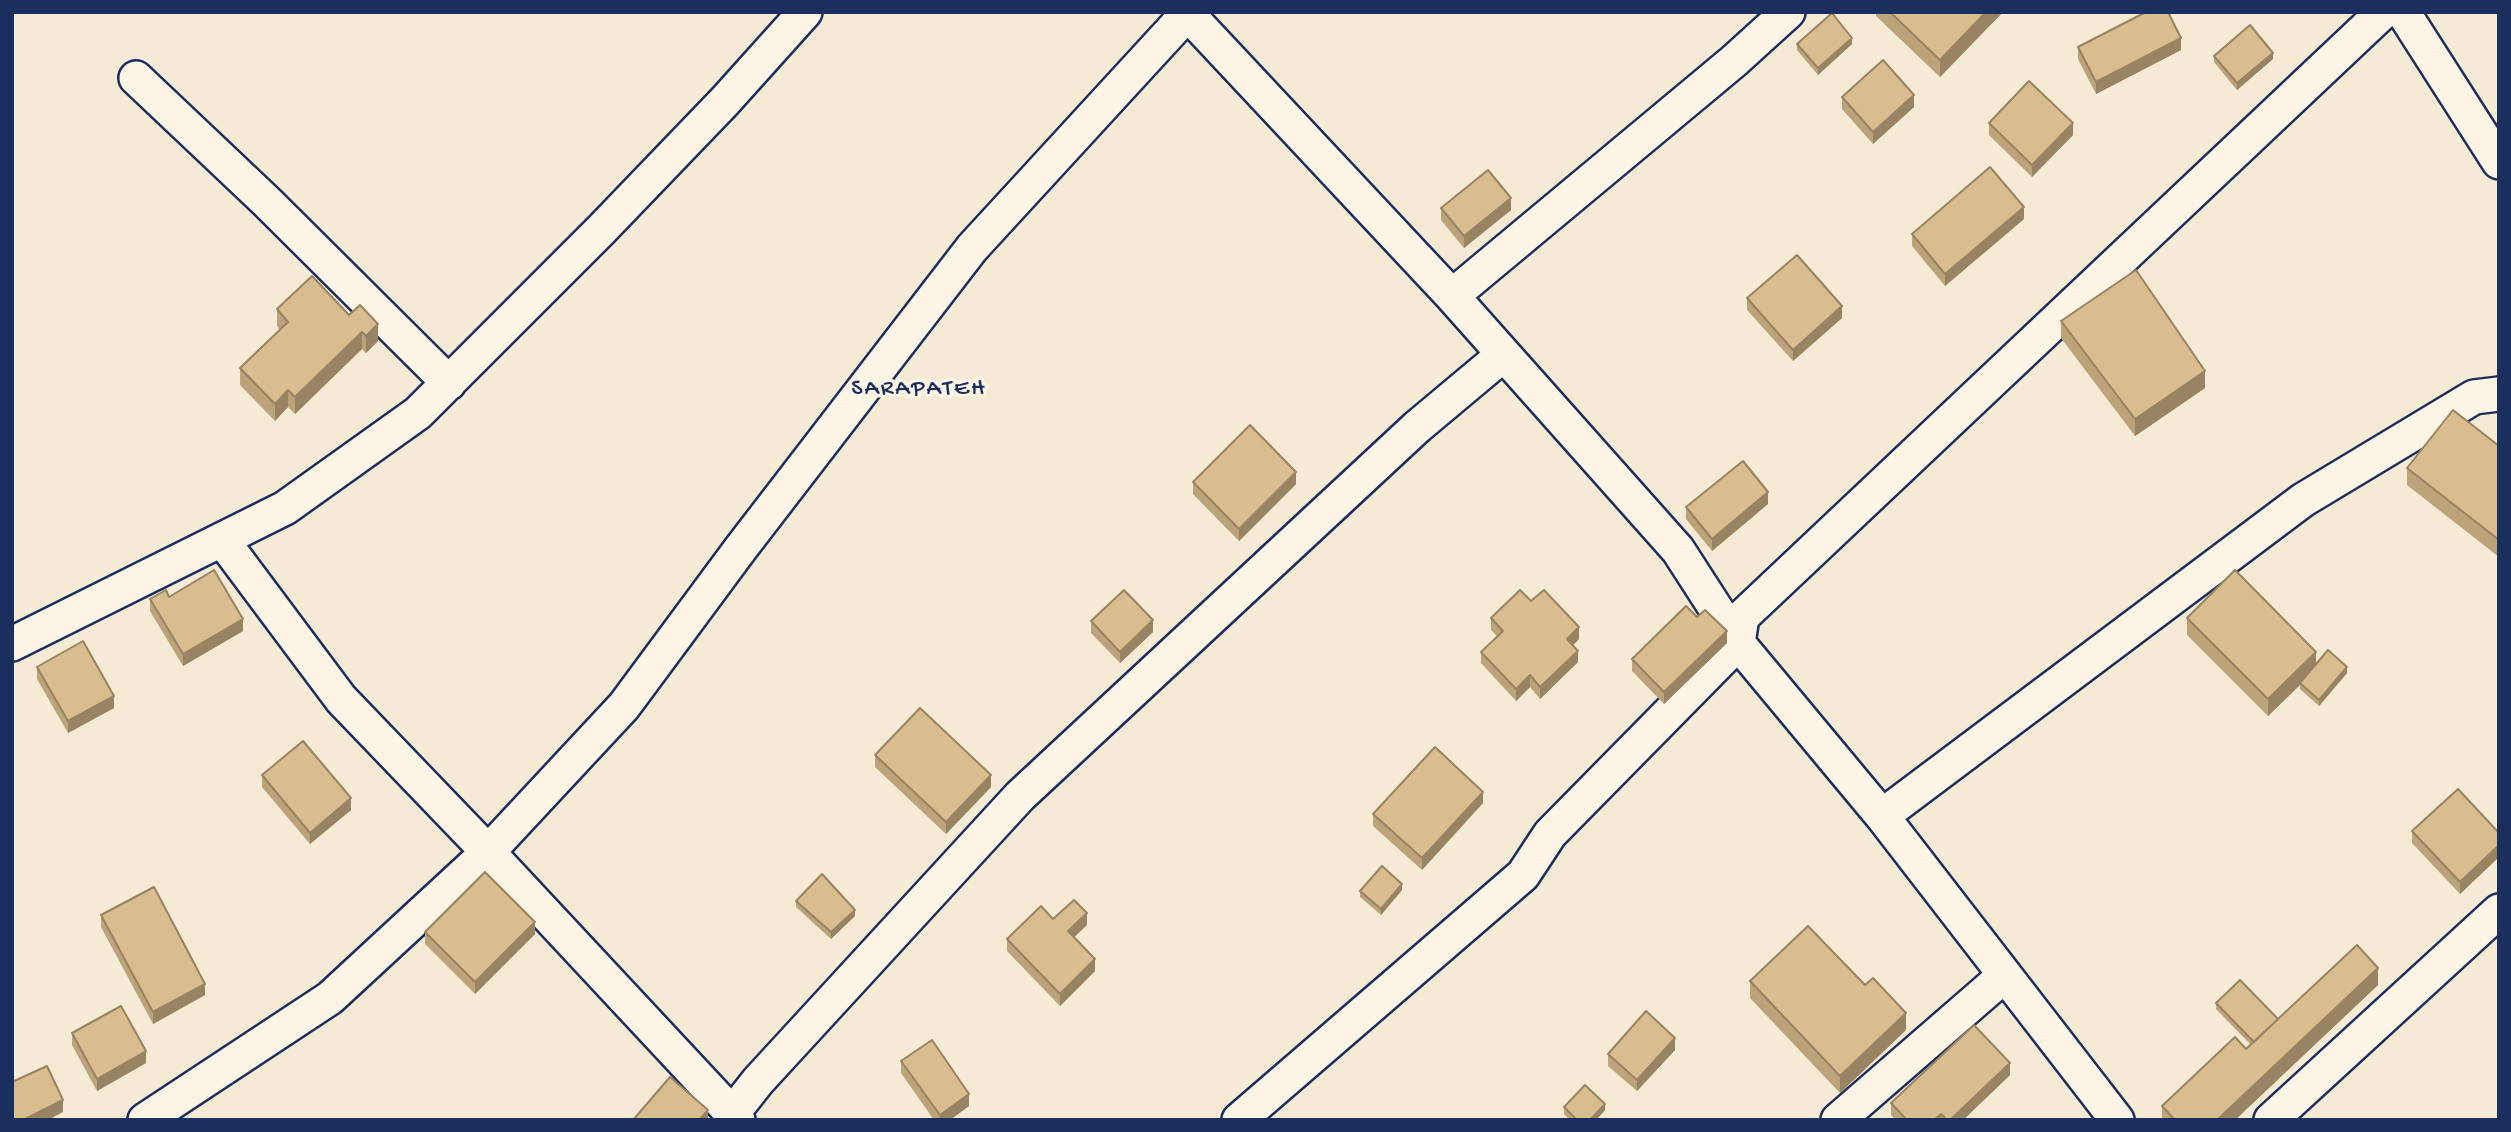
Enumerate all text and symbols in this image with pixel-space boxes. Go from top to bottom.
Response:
district label: SARAPATEH [852,376,986,404]

